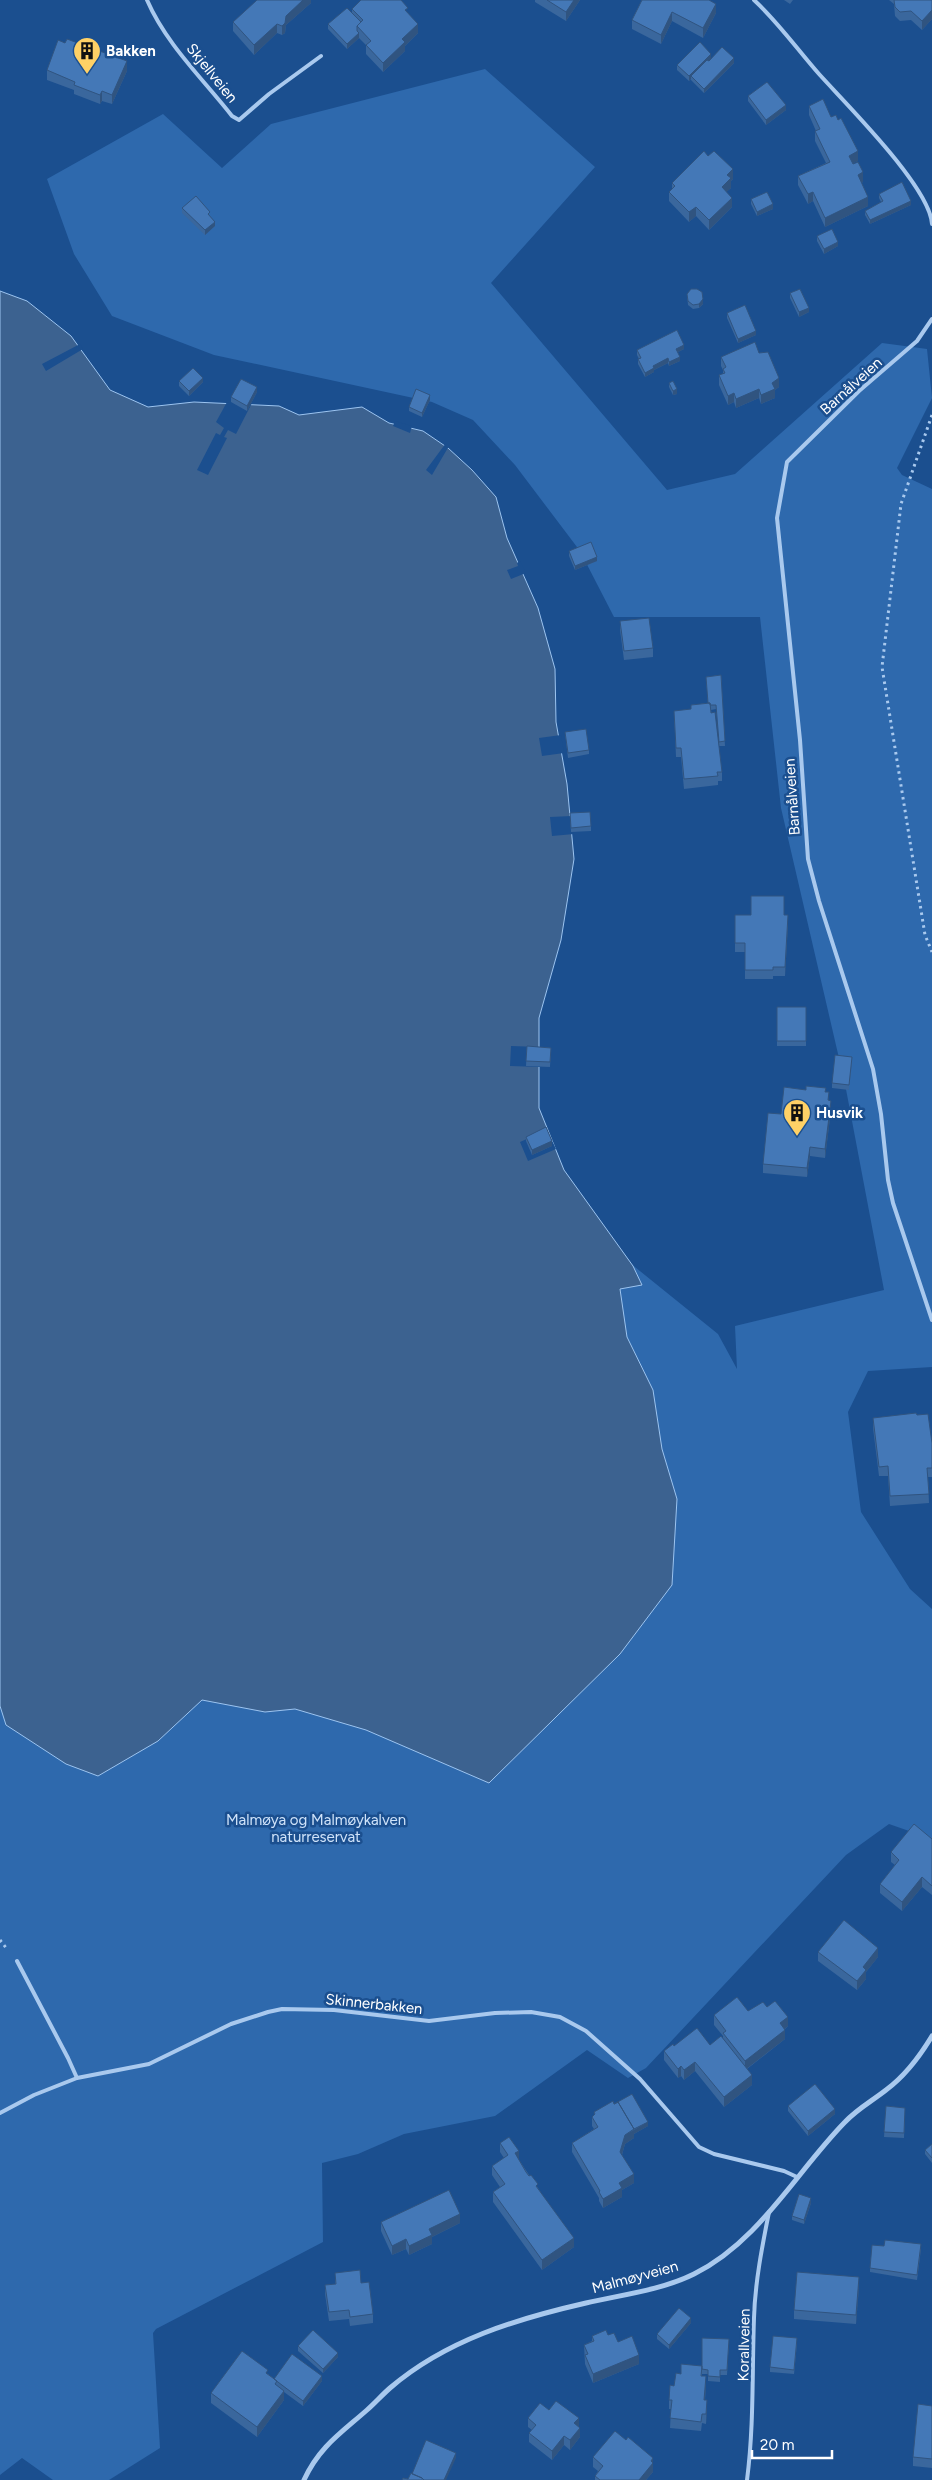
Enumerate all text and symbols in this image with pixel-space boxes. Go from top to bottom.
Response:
building icon: Bakken [72,36,102,75]
street label: Skjellveien [183,40,241,106]
place label: Bakken [106,42,156,60]
street label: Barnålveien [816,354,886,418]
street label: Barnålveien [780,758,804,836]
building icon: Husvik [782,1098,812,1137]
place label: Husvik [816,1104,863,1122]
park label: Malmøya og Malmøykalven naturreservat [226,1811,406,1846]
street label: Skinnerbakken [325,1990,423,2018]
street label: Malmøyveien [590,2257,680,2297]
street label: Korallveien [734,2308,754,2382]
scale bar [752,2428,832,2460]
text: 20 m [760,2436,794,2454]

